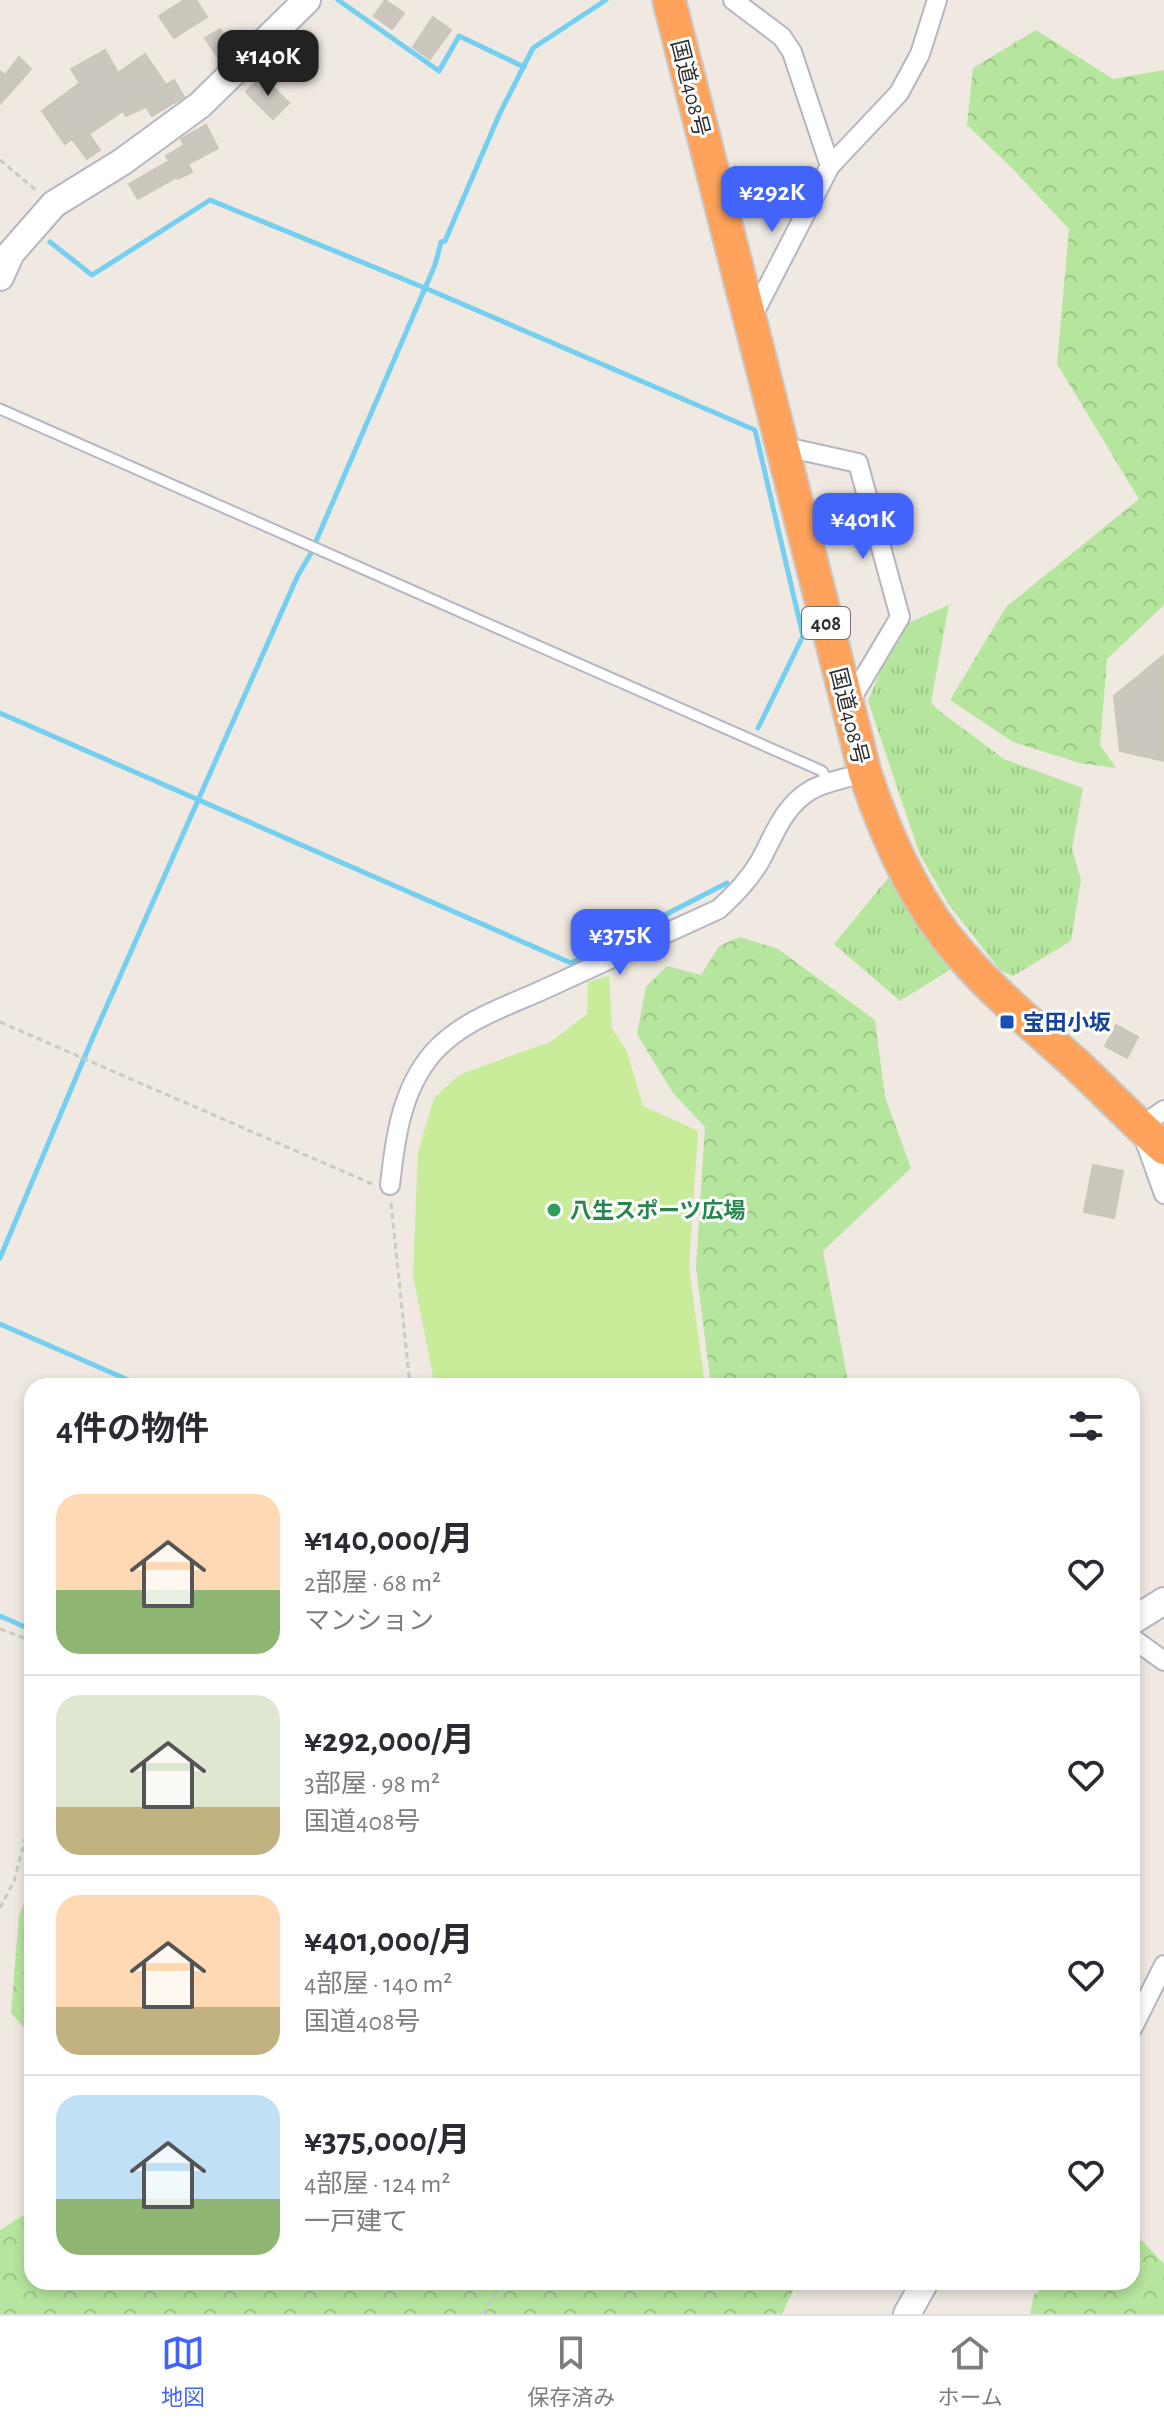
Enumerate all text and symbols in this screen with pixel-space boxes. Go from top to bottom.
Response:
pin: ¥140K [212,30,324,98]
street label: 国道408号 [667,37,714,139]
text: ¥140K [236,43,300,69]
pin: ¥292K [716,166,828,234]
text: ¥292K [739,179,805,205]
pin: ¥401K [807,493,919,561]
text: ¥401K [831,506,895,532]
road number: 408 [802,607,850,639]
street label: 国道408号 [826,665,873,767]
pin: ¥375K [564,909,676,977]
text: ¥375K [589,922,651,948]
place label: 宝田小坂 [1023,1011,1111,1034]
marker: 宝田小坂 [998,1013,1016,1031]
place label: 八生スポーツ広場 [570,1198,746,1222]
marker: 八生スポーツ広場 [545,1201,563,1219]
icon: filters [1064,1404,1108,1448]
text: 4件の物件 [56,1413,209,1447]
text: ¥140,000/月 [304,1523,474,1557]
icon: home [120,1526,216,1622]
icon: heart [1064,1552,1108,1596]
text: 2部屋 · 68 m² [304,1570,441,1596]
text: マンション [304,1608,434,1634]
text: ¥292,000/月 [304,1724,475,1758]
icon: home [120,1727,216,1823]
icon: heart [1064,1753,1108,1797]
text: 3部屋 · 98 m² [304,1771,440,1797]
text: 国道408号 [304,1809,421,1835]
text: ¥401,000/月 [304,1924,474,1958]
icon: home [120,1927,216,2023]
icon: heart [1064,1953,1108,1997]
text: 4部屋 · 140 m² [304,1971,452,1997]
text: 国道408号 [304,2009,421,2035]
text: ¥375,000/月 [304,2124,471,2158]
icon: home [120,2127,216,2223]
icon: heart [1064,2153,1108,2197]
text: 4部屋 · 124 m² [304,2171,450,2197]
text: 一戸建て [304,2209,408,2235]
tab: 地図 [161,2331,205,2411]
tab: 保存済み [527,2331,615,2411]
tab: ホーム [938,2331,1003,2411]

